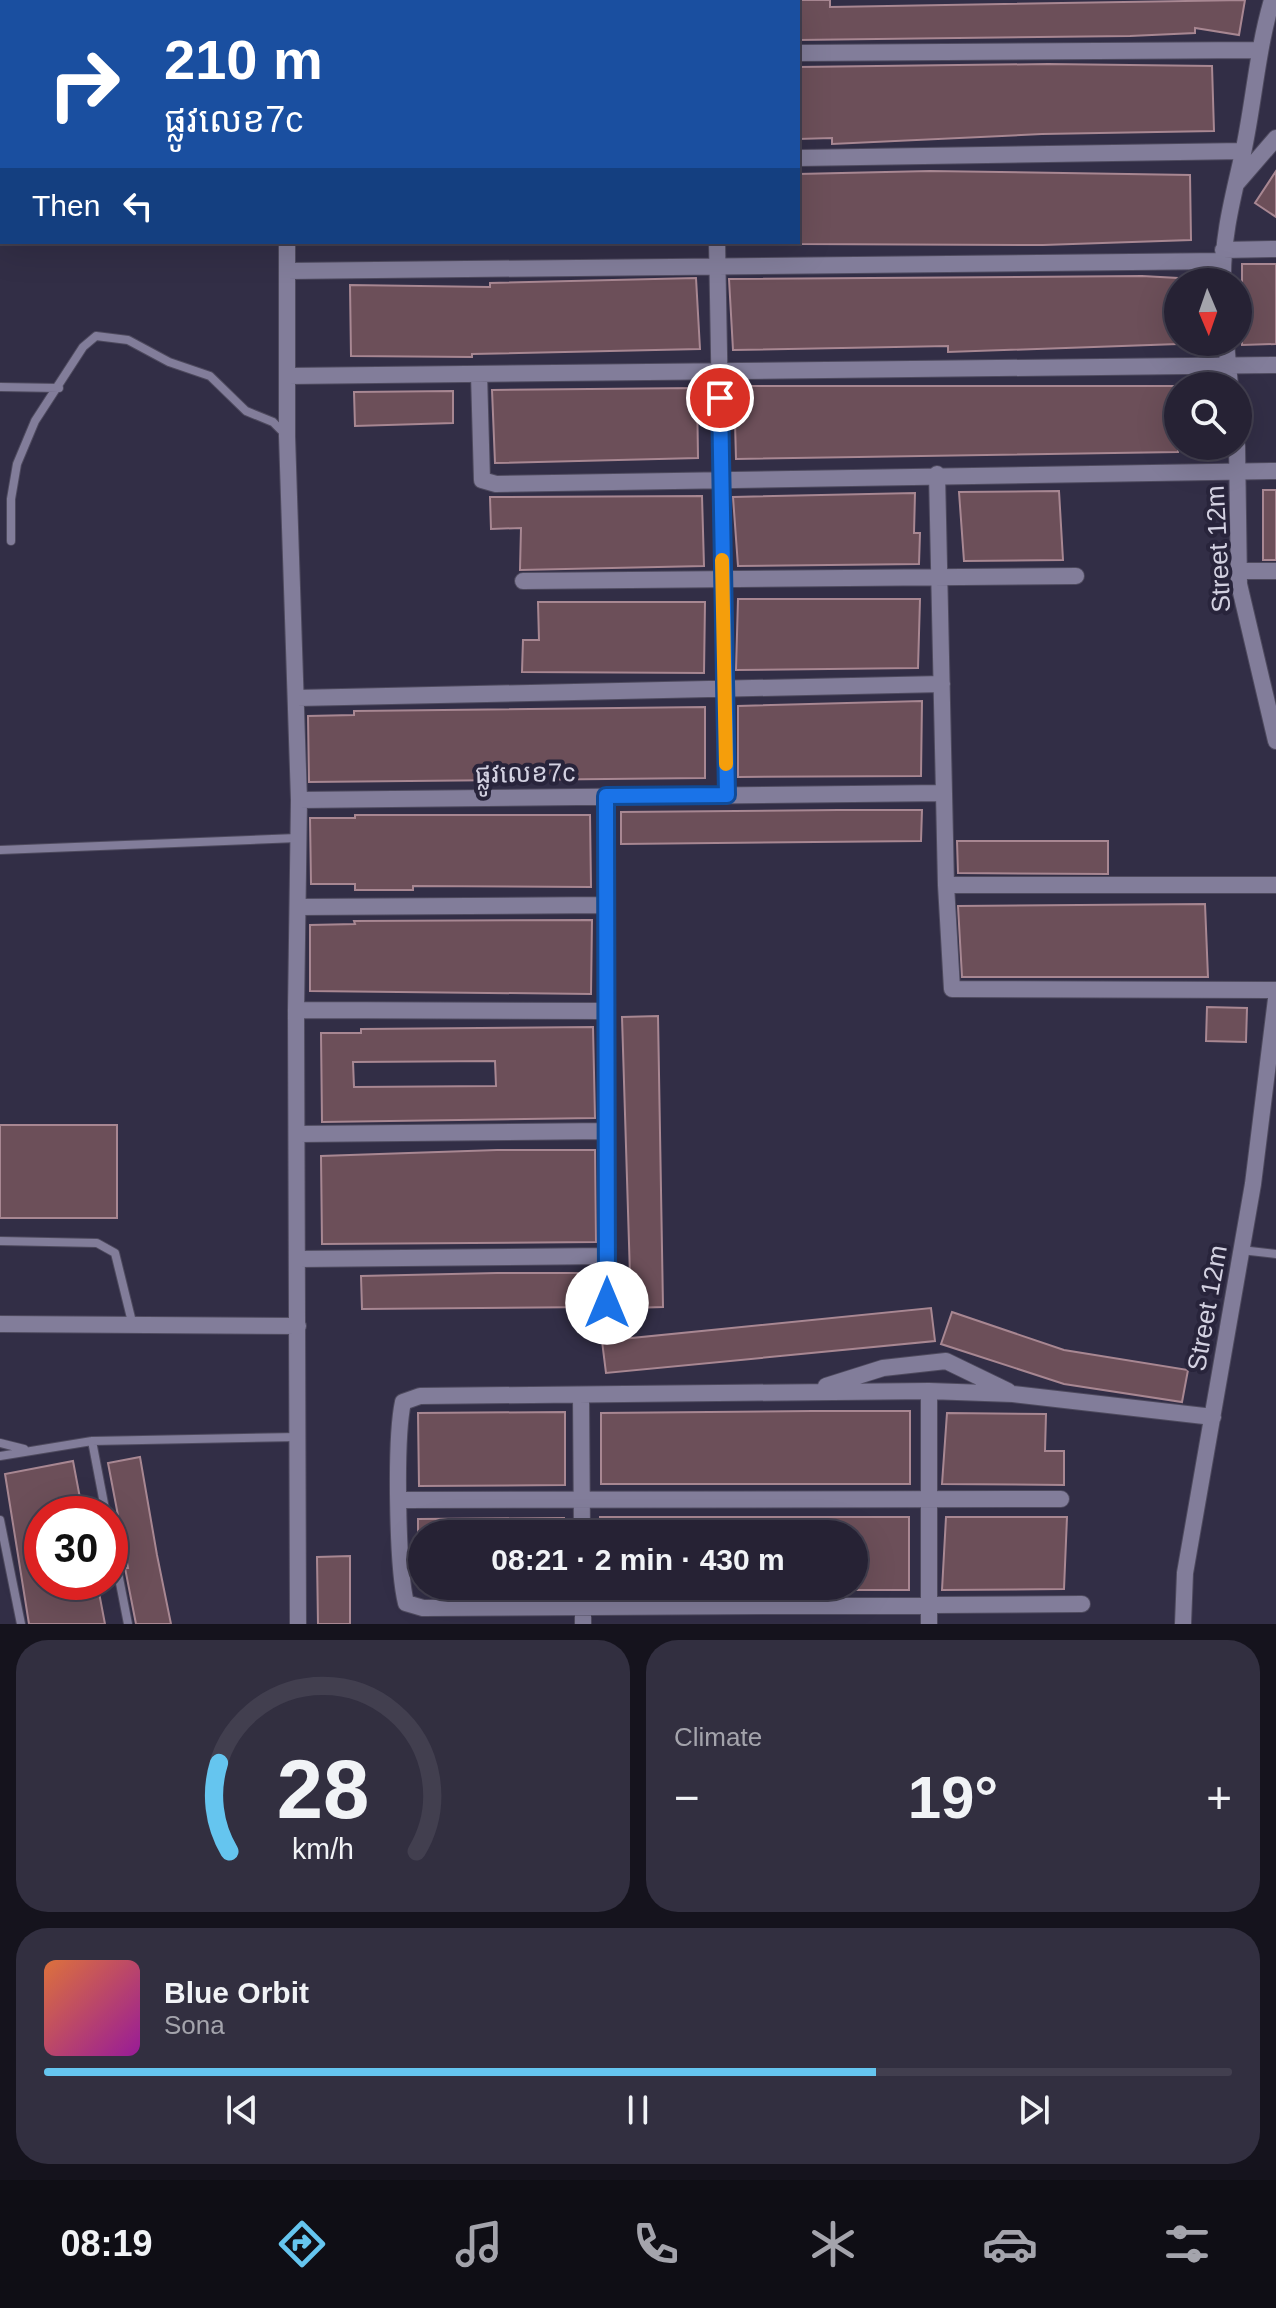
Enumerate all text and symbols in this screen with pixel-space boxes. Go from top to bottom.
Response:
text: 210 m [164,28,323,91]
icon: right [32,32,136,136]
text: ផ្លូវលេខ7c [164,99,303,140]
icon: left [116,184,160,228]
text: Then [32,189,100,222]
north arrow [1164,268,1252,356]
map controls [1164,268,1252,460]
pin [686,364,754,432]
button: search [1164,372,1252,460]
icon: arrive [698,376,742,420]
street label: Street 12m [1200,485,1236,613]
street label: ផ្លូវលេខ7c [474,757,576,798]
street label: Street 12m [1181,1243,1233,1373]
position arrow [565,1261,649,1345]
speed limit sign: 30 [24,1496,128,1600]
text: 08:21 · 2 min · 430 m [491,1543,785,1576]
text: Climate [674,1722,762,1752]
text: 28 [277,1743,369,1836]
text: 19° [908,1764,998,1831]
text: − [674,1773,700,1822]
text: + [1206,1773,1232,1822]
text: km/h [292,1833,354,1865]
text: Blue Orbit [164,1976,309,2009]
text: Sona [164,2010,225,2040]
icon: previous [220,2088,264,2132]
icon: pause [616,2088,660,2132]
icon: next [1012,2088,1056,2132]
icon: directions [274,2216,330,2272]
icon: music [451,2216,507,2272]
icon: phone [628,2216,684,2272]
icon: climate [805,2216,861,2272]
icon: car [982,2216,1038,2272]
icon: filters [1159,2216,1215,2272]
text: 08:19 [61,2223,153,2264]

